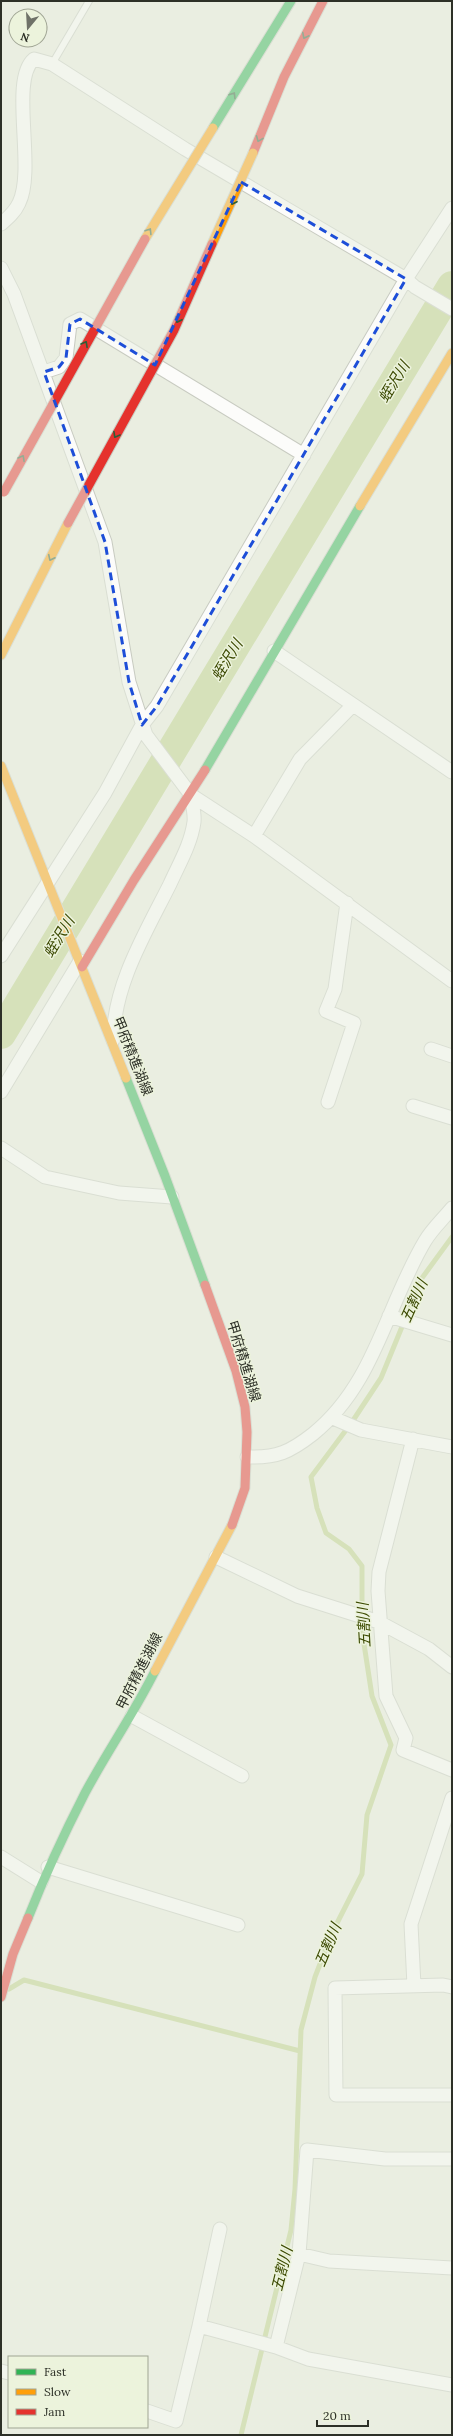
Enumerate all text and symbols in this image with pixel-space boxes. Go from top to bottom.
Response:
north arrow [8,8,48,48]
text: N [18,29,31,45]
one-way arrow [302,32,310,39]
one-way arrow [229,92,236,99]
one-way arrow [256,134,264,142]
one-way arrow [229,199,237,206]
one-way arrow [145,228,152,235]
one-way arrow [175,316,183,324]
one-way arrow [80,341,88,348]
water label: 蛭沢川 [374,356,414,406]
one-way arrow [114,431,121,438]
one-way arrow [18,455,25,462]
one-way arrow [48,554,55,561]
water label: 蛭沢川 [207,634,247,684]
water label: 蛭沢川 [39,911,79,961]
street label: 甲府精進湖線 [109,1014,157,1098]
water label: 五割川 [396,1275,432,1325]
street label: 甲府精進湖線 [223,1318,265,1404]
water label: 五割川 [353,1600,374,1648]
street label: 甲府精進湖線 [112,1629,166,1713]
water label: 五割川 [310,1919,346,1969]
water label: 五割川 [267,2243,297,2293]
legend [8,2356,148,2428]
text: Fast [44,2364,67,2379]
text: Slow [44,2384,71,2399]
scale bar [317,2402,368,2428]
text: Jam [43,2404,65,2419]
text: 20 m [323,2408,351,2423]

